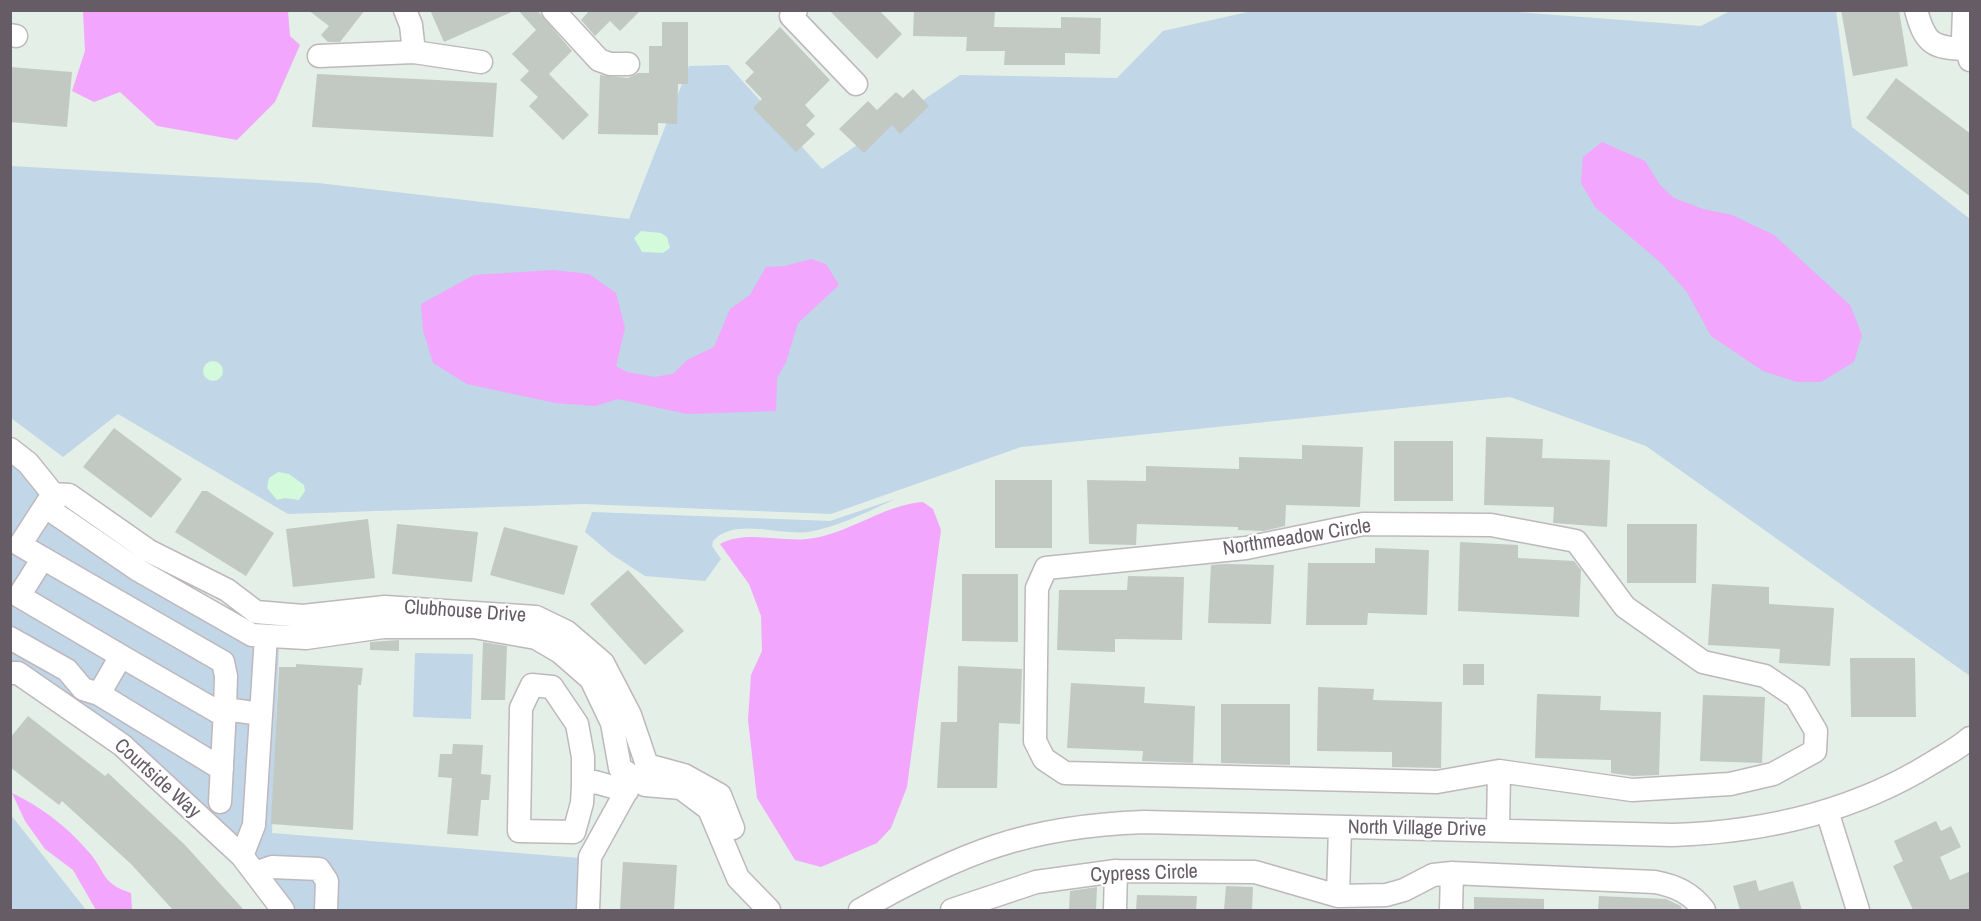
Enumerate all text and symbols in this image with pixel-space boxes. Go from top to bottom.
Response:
street label: Northmeadow Circle [1221,514,1373,562]
street label: Clubhouse Drive [403,596,527,628]
street label: Courtside Way [109,734,205,824]
street label: North Village Drive [1348,816,1486,842]
street label: Cypress Circle [1090,860,1198,888]

